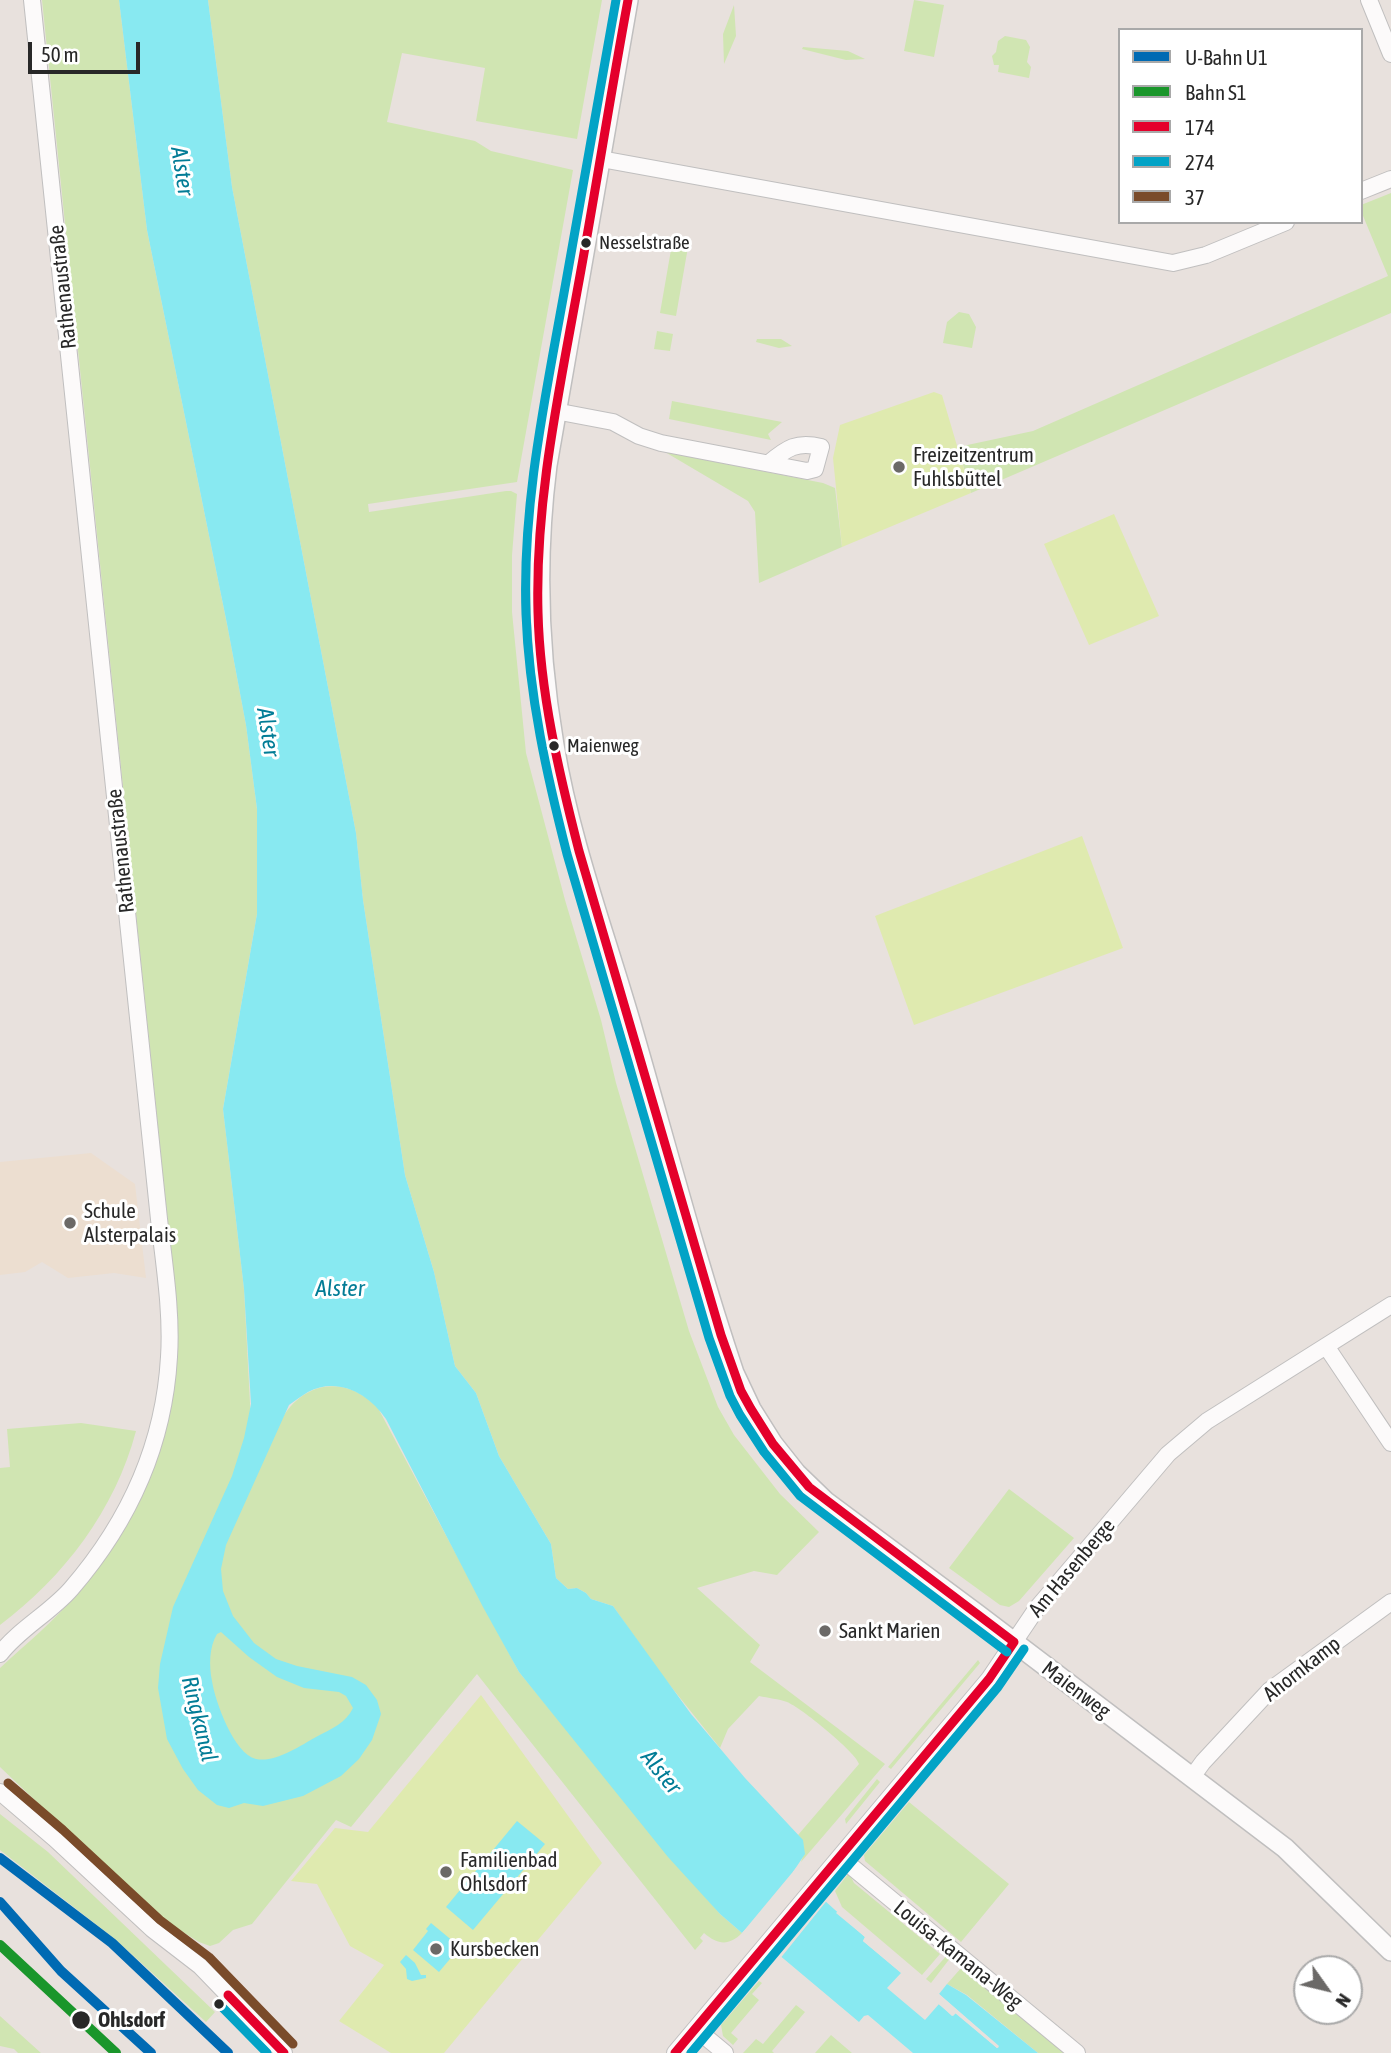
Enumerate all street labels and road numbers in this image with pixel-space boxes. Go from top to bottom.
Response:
street label: Rathenaustraße [44,224,82,350]
street label: Rathenaustraße [102,788,140,914]
street label: Am Hasenberge [1024,1514,1120,1622]
street label: Ahornkamp [1258,1631,1346,1707]
street label: Maienweg [1037,1656,1115,1724]
street label: Louisa-Kamana-Weg [889,1895,1027,2015]

